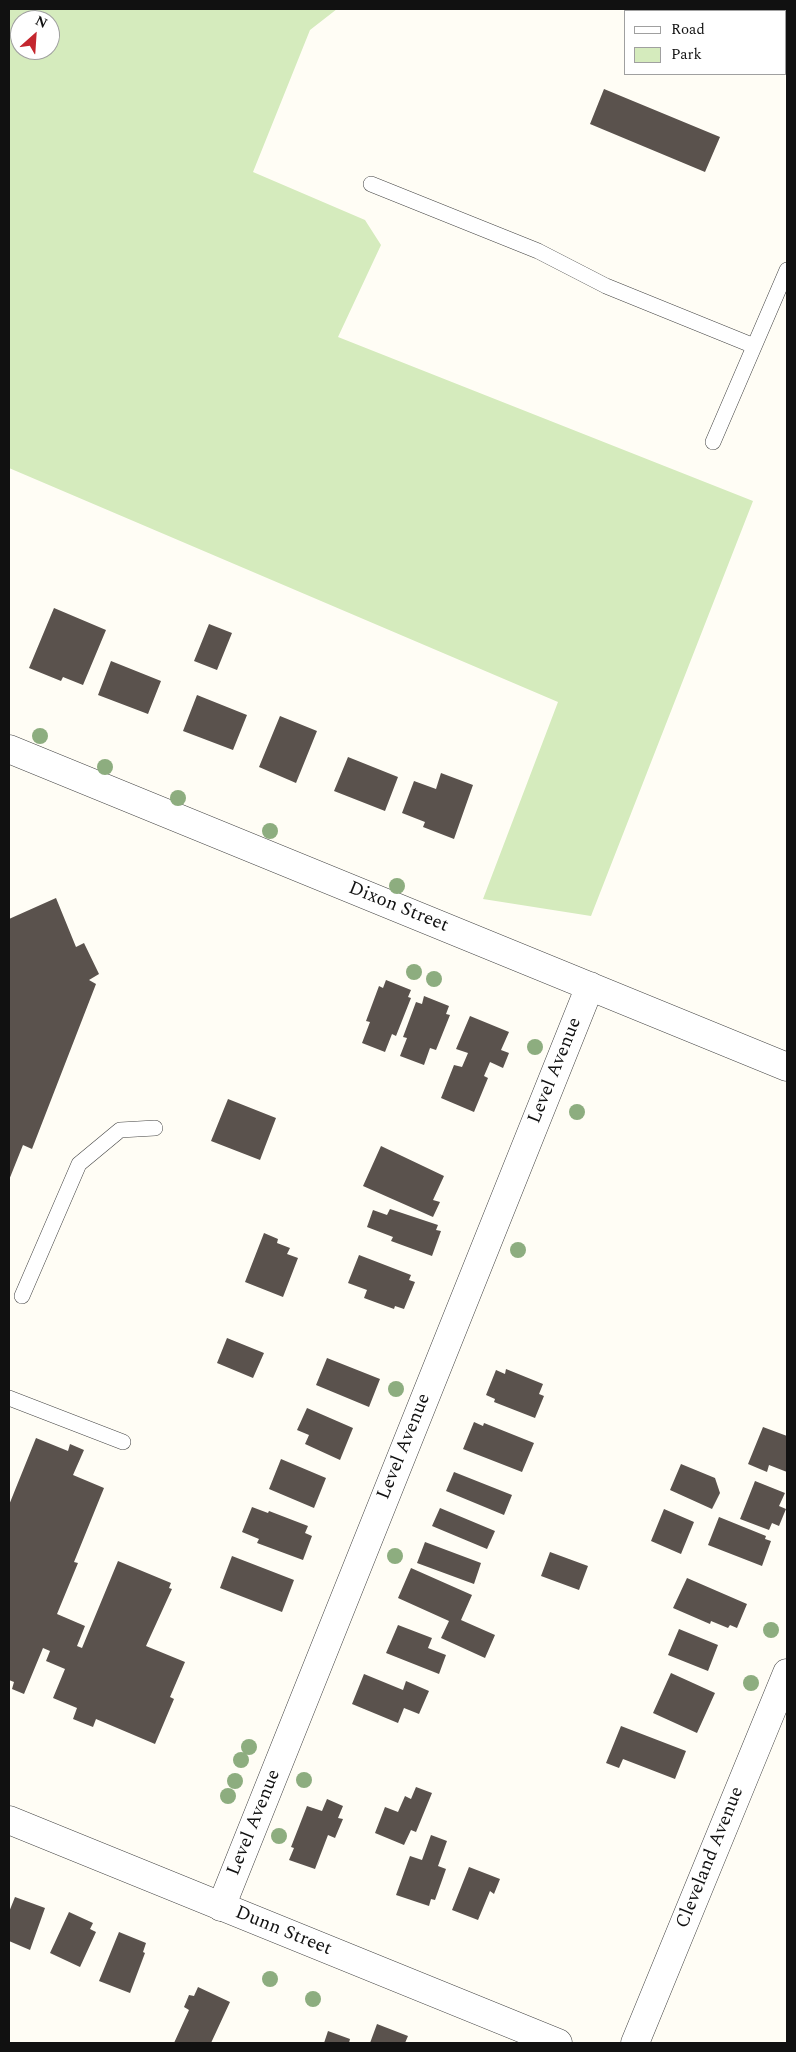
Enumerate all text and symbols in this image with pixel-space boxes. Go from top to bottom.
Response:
north arrow [10,10,60,60]
text: N [32,10,51,34]
legend [624,10,786,75]
text: Road [671,18,705,41]
text: Park [671,43,702,66]
street label: Dixon Street [345,878,451,938]
street label: Level Avenue [524,1015,588,1127]
street label: Level Avenue [373,1391,437,1503]
street label: Level Avenue [223,1767,287,1879]
street label: Cleveland Avenue [672,1784,750,1932]
street label: Dunn Street [231,1902,335,1962]

